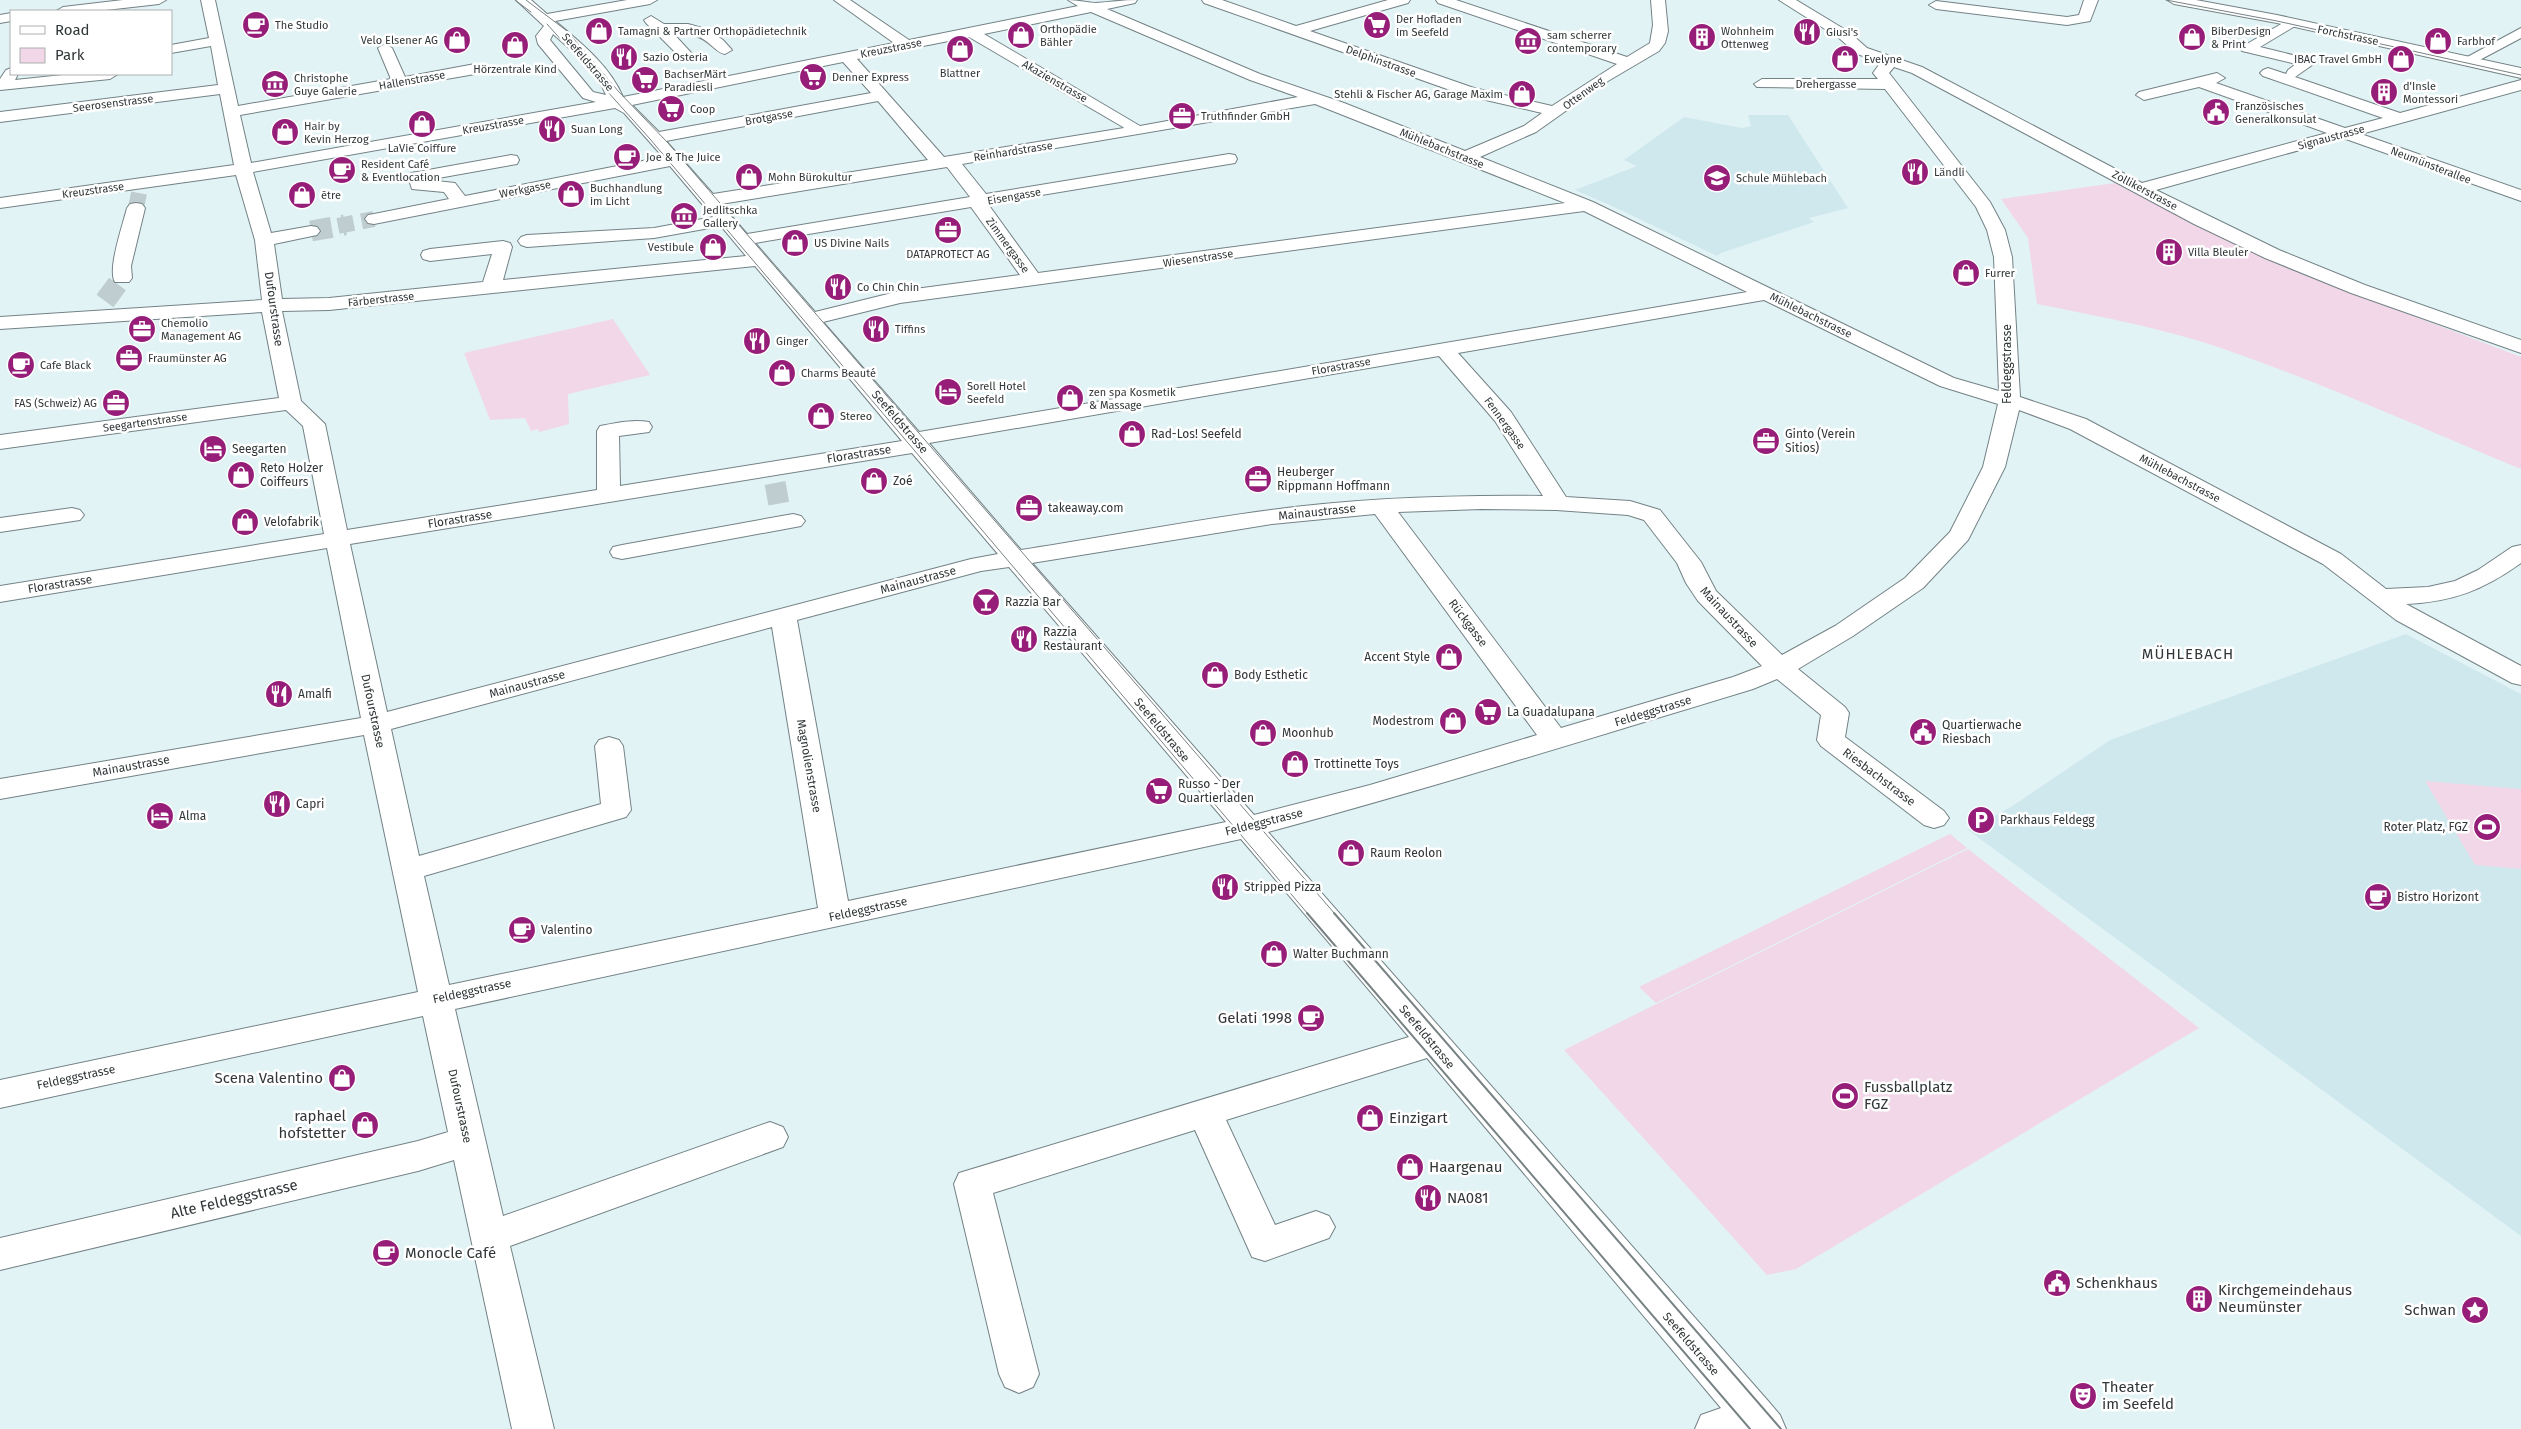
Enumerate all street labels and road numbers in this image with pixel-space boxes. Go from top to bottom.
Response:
street label: Forchstrasse [2316,23,2380,48]
street label: Seefeldstrasse [559,31,616,94]
street label: Kreuzstrasse [859,36,923,61]
street label: Delphinstrasse [1344,43,1418,80]
street label: Akazienstrasse [1020,58,1090,105]
street label: Hallenstrasse [378,68,446,93]
street label: Ottenweg [1560,74,1607,113]
street label: Drehergasse [1795,78,1857,91]
street label: Seerosenstrasse [72,92,154,115]
street label: Brotgasse [744,107,794,128]
street label: Kreuzstrasse [461,114,525,137]
street label: Signaustrasse [2296,122,2366,153]
street label: Mühlebachstrasse [1398,126,1486,171]
street label: Reinhardstrasse [973,139,1054,164]
street label: Neumünsterallee [2389,144,2473,187]
street label: Zollikerstrasse [2110,168,2180,213]
street label: Werkgasse [498,178,552,201]
street label: Kreuzstrasse [61,180,125,201]
street label: Eisengasse [986,185,1042,208]
street label: Zimmergasse [983,215,1032,276]
street label: Wiesenstrasse [1162,247,1234,270]
street label: Dufourstrasse [262,271,286,347]
street label: Färberstrasse [347,290,415,309]
street label: Mühlebachstrasse [1768,290,1854,341]
street label: Feldeggstrasse [2000,324,2014,404]
street label: Florastrasse [1311,355,1372,378]
street label: Seefeldstrasse [869,388,931,456]
street label: Fennergasse [1481,395,1528,452]
street label: Seegartenstrasse [102,410,188,435]
street label: Florastrasse [826,442,892,466]
street label: Mühlebachstrasse [2137,452,2222,505]
street label: Mainaustrasse [1277,501,1357,523]
street label: Florastrasse [427,507,493,531]
street label: Mainaustrasse [879,563,957,597]
street label: Florastrasse [27,572,93,596]
street label: Mainaustrasse [1697,584,1761,650]
street label: Rückgasse [1446,596,1490,650]
street label: Mainaustrasse [488,667,566,701]
street label: Dufourstrasse [358,673,388,749]
street label: Feldeggstrasse [1613,693,1693,729]
street label: Seefeldstrasse [1131,695,1193,765]
street label: Magnolienstrasse [794,718,824,814]
street label: Riesbachstrasse [1840,745,1918,809]
street label: Mainaustrasse [91,752,171,780]
street label: Feldeggstrasse [1224,806,1304,838]
street label: Feldeggstrasse [828,894,908,924]
street label: Feldeggstrasse [432,976,512,1006]
street label: Seefeldstrasse [1396,1002,1458,1072]
street label: Feldeggstrasse [36,1062,116,1092]
street label: Dufourstrasse [445,1068,475,1144]
street label: Alte Feldeggstrasse [169,1176,299,1222]
street label: Seefeldstrasse [1660,1310,1722,1378]

